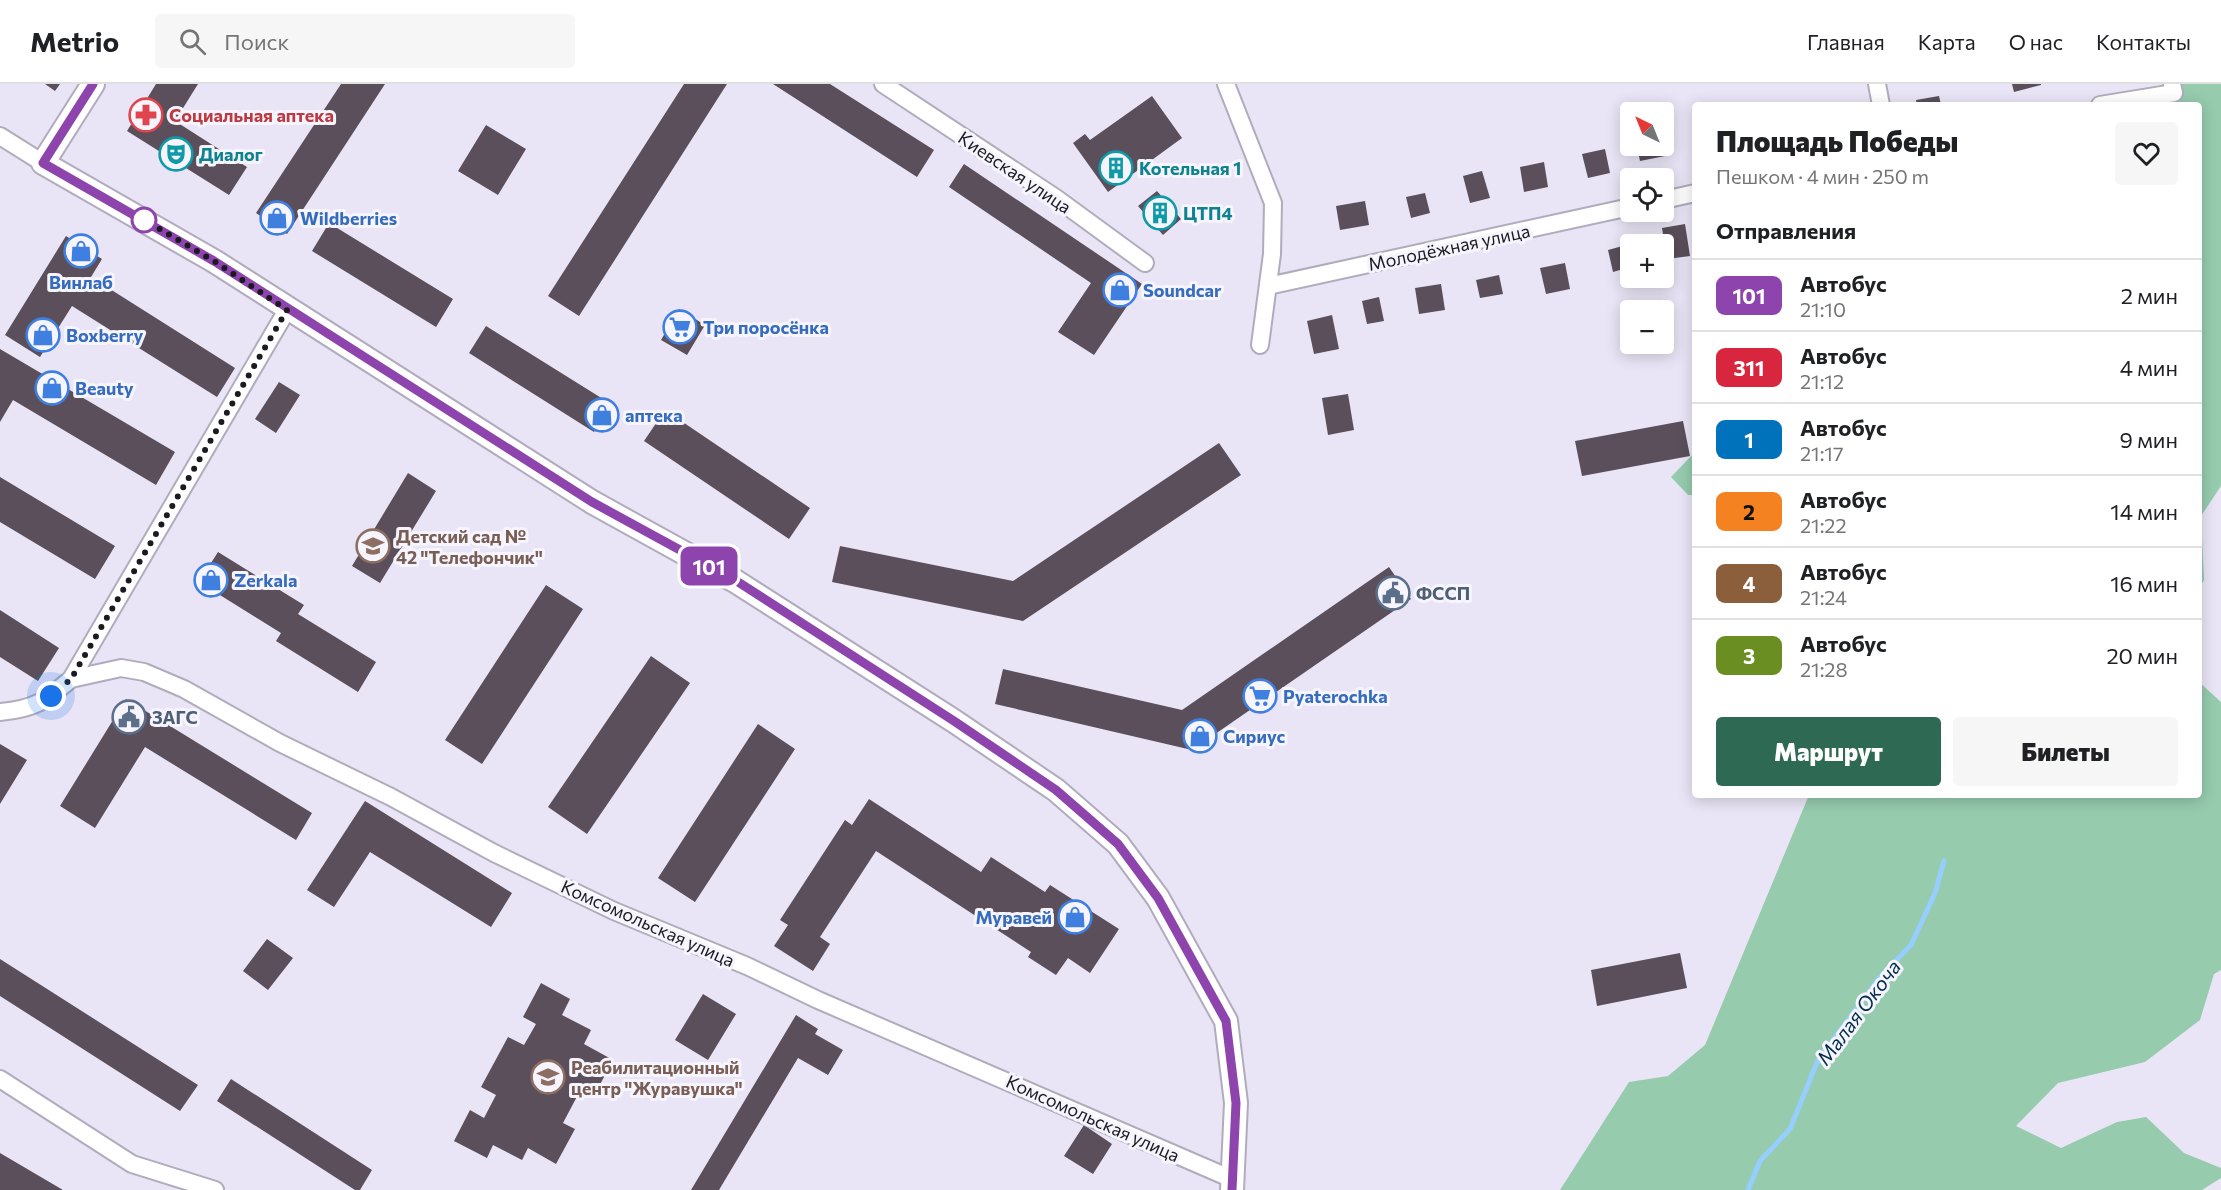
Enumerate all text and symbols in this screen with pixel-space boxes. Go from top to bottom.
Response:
search box [155,14,575,68]
text: Metrio [30,24,119,58]
icon: search [176,25,209,58]
text: Поиск [224,28,289,55]
text: Главная [1807,29,1885,54]
text: Карта [1918,29,1976,54]
text: О нас [2009,29,2063,54]
text: Контакты [2096,29,2191,54]
pharmacy icon: Социальная аптека [128,97,164,133]
north arrow [1620,102,1674,156]
map controls [1620,102,1674,354]
place label: Социальная аптека [169,104,334,126]
button: heart [2115,122,2178,185]
text: Площадь Победы [1716,124,1958,158]
street label: Киевская улица [954,126,1076,218]
theatre icon: Диалог [158,136,194,172]
place label: Диалог [199,143,263,165]
building icon: Котельная 1 [1098,150,1134,186]
place label: Котельная 1 [1139,157,1241,179]
text: Пешком · 4 мин · 250 m [1716,164,1929,188]
button: locate [1620,168,1674,222]
building icon: ЦТП4 [1142,195,1178,231]
shop icon: Wildberries [259,200,295,236]
place label: ЦТП4 [1183,202,1233,224]
unlabelled marker [131,207,157,233]
place label: Wildberries [300,207,397,229]
text: Отправления [1716,217,1856,244]
street label: Молодёжная улица [1366,219,1532,275]
shop icon: Винлаб [63,233,99,269]
button: + [1620,234,1674,288]
text: Автобус [1800,270,1887,297]
place label: Винлаб [49,271,113,293]
shop icon: Soundcar [1102,272,1138,308]
place label: Soundcar [1143,279,1222,301]
text: 2 мин [2121,282,2178,309]
text: 101 [1733,283,1765,308]
text: 21:10 [1800,297,1846,321]
button: − [1620,300,1674,354]
supermarket icon: Три поросёнка [662,309,698,345]
place label: Три поросёнка [703,316,829,338]
shop icon: Boxberry [25,317,61,353]
place label: Boxberry [66,324,143,346]
text: Автобус [1800,342,1887,369]
text: 4 мин [2120,354,2178,381]
text: 311 [1733,355,1765,380]
text: 21:12 [1800,369,1844,393]
shop icon: Beauty [34,370,70,406]
place label: Beauty [75,377,134,399]
shop icon: аптека [584,397,620,433]
place label: аптека [625,404,683,426]
text: Автобус [1800,414,1887,441]
text: 9 мин [2120,426,2178,453]
text: 1 [1744,427,1754,452]
text: 21:17 [1800,441,1843,465]
text: Автобус [1800,486,1887,513]
text: 14 мин [2110,498,2178,525]
text: 2 [1743,499,1755,524]
text: 21:22 [1800,513,1847,537]
place label: Детский сад № 42 "Телефончик" [396,525,543,568]
school or university icon: Детский сад № 42 "Телефончик" [355,528,391,564]
line badge: 101 [674,546,744,586]
text: 101 [693,554,725,579]
text: Автобус [1800,558,1887,585]
shop icon: Zerkala [193,562,229,598]
place label: Zerkala [234,569,297,591]
text: 16 мин [2110,570,2178,597]
text: 4 [1743,571,1755,596]
public building icon: ФССП [1375,575,1411,611]
place label: ФССП [1416,582,1470,604]
text: 21:24 [1800,585,1847,609]
text: Автобус [1800,630,1887,657]
text: 20 мин [2106,642,2178,669]
text: 3 [1743,643,1755,668]
text: 21:28 [1800,657,1848,681]
supermarket icon: Pyaterochka [1242,678,1278,714]
your location [36,681,66,711]
place label: Pyaterochka [1283,685,1388,707]
public building icon: ЗАГС [111,699,147,735]
place label: ЗАГС [152,706,198,728]
button: Маршрут [1716,717,1941,786]
button: Билеты [1953,717,2178,786]
shop icon: Сириус [1182,718,1218,754]
place label: Сириус [1223,725,1285,747]
street label: Комсомольская улица [558,875,738,971]
shop icon: Муравей [1057,899,1093,935]
place label: Муравей [976,906,1052,928]
water label: Малая Окоча [1811,955,1905,1069]
place label: Реабилитационный центр "Журавушка" [571,1056,743,1099]
school or university icon: Реабилитационный центр "Журавушка" [530,1059,566,1095]
street label: Комсомольская улица [1003,1070,1183,1166]

